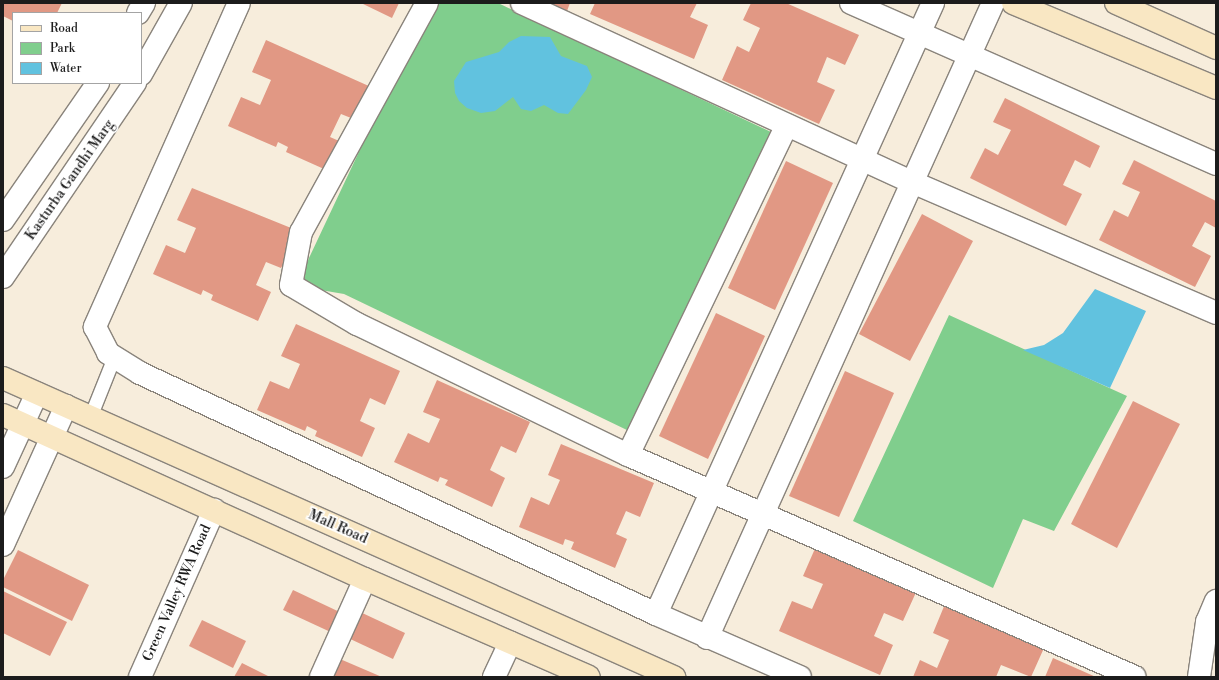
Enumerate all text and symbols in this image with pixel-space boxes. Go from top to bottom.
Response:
legend [12,12,142,84]
text: Road [50,21,78,36]
text: Park [50,41,75,56]
text: Water [50,61,82,76]
street label: Kasturba Gandhi Marg [22,117,118,243]
street label: Mall Road [306,506,370,548]
street label: Green Valley RWA Road [139,522,215,664]

